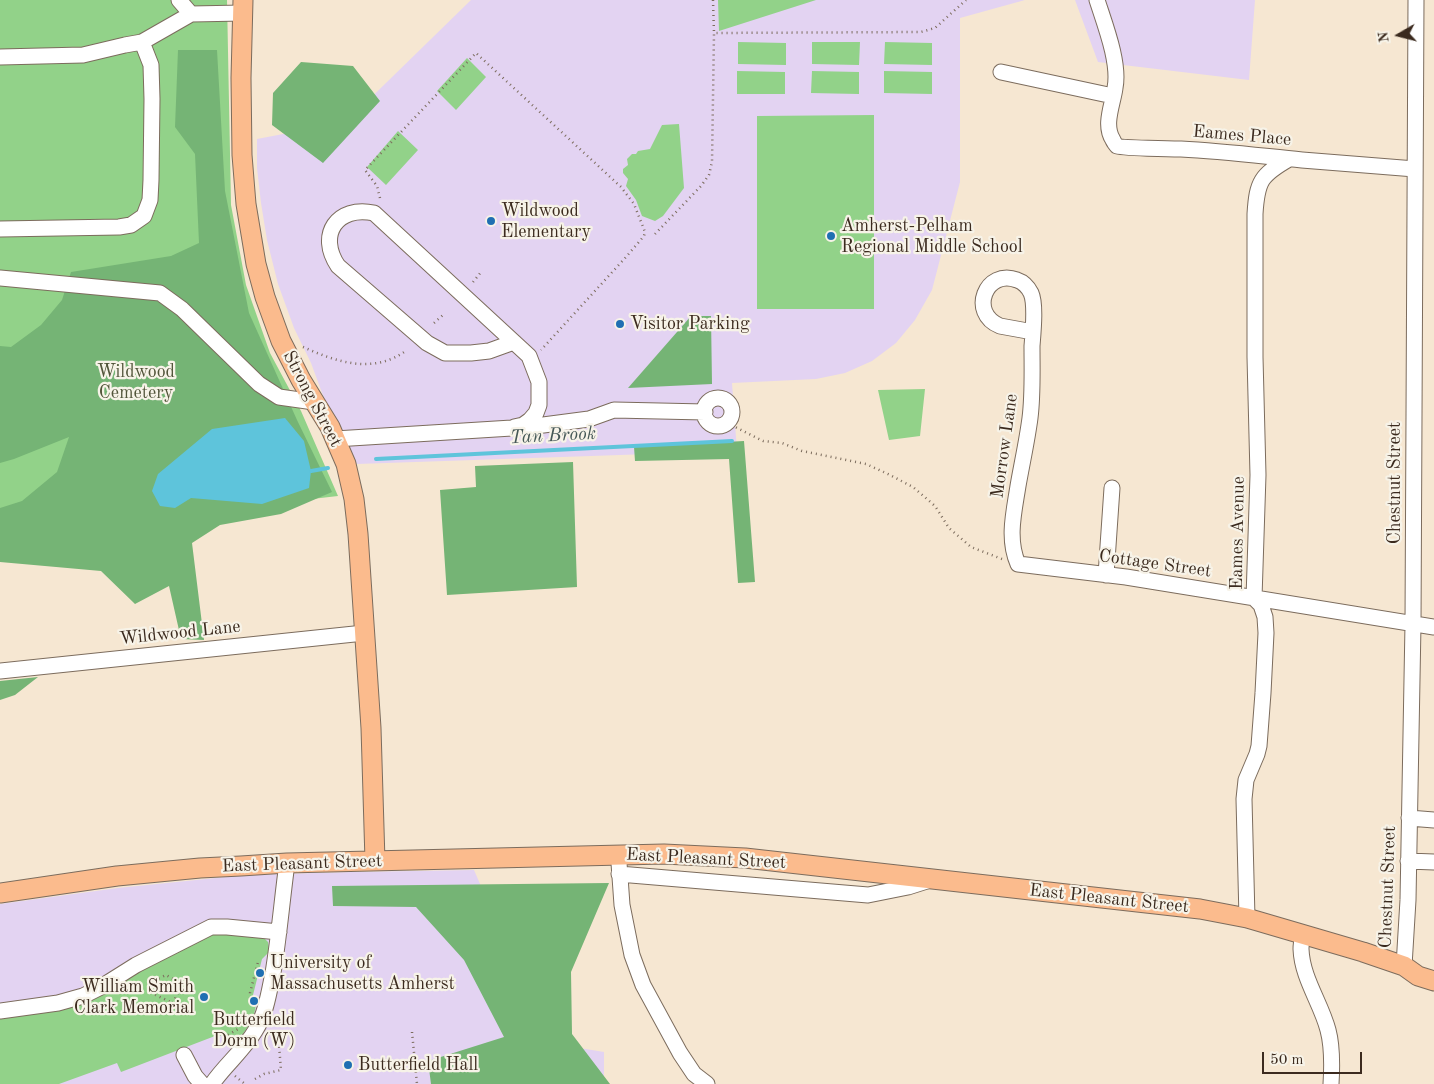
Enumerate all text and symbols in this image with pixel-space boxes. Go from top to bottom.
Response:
north arrow [1374,10,1424,60]
text: N [1376,31,1392,43]
street label: Eames Place [1192,121,1292,151]
place label: Wildwood Elementary [501,200,591,242]
marker: Wildwood Elementary [485,215,497,227]
place label: Amherst-Pelham Regional Middle School [841,215,1023,258]
marker: Amherst-Pelham Regional Middle School [825,230,837,242]
place label: Visitor Parking [630,313,750,335]
marker: Visitor Parking [614,318,626,330]
street label: Strong Street [278,347,346,451]
park label: Wildwood Cemetery [97,361,175,404]
street label: Morrow Lane [987,392,1023,500]
water label: Tan Brook [509,422,597,450]
street label: Chestnut Street [1384,422,1406,544]
street label: Eames Avenue [1226,476,1250,590]
street label: Cottage Street [1097,545,1213,583]
street label: Wildwood Lane [118,616,242,650]
street label: Chestnut Street [1375,825,1401,949]
street label: East Pleasant Street [625,844,787,874]
street label: East Pleasant Street [222,850,382,878]
street label: East Pleasant Street [1028,880,1190,918]
place label: University of Massachusetts Amherst [270,952,455,994]
marker: University of Massachusetts Amherst [254,967,266,979]
place label: William Smith Clark Memorial [74,976,194,1019]
marker: William Smith Clark Memorial [198,991,210,1003]
marker: Butterfield Dorm (W) [248,995,260,1007]
place label: Butterfield Dorm (W) [213,1009,295,1052]
scale bar [1264,1042,1364,1074]
text: 50 m [1270,1053,1304,1068]
place label: Butterfield Hall [358,1054,478,1076]
marker: Butterfield Hall [342,1059,354,1071]

